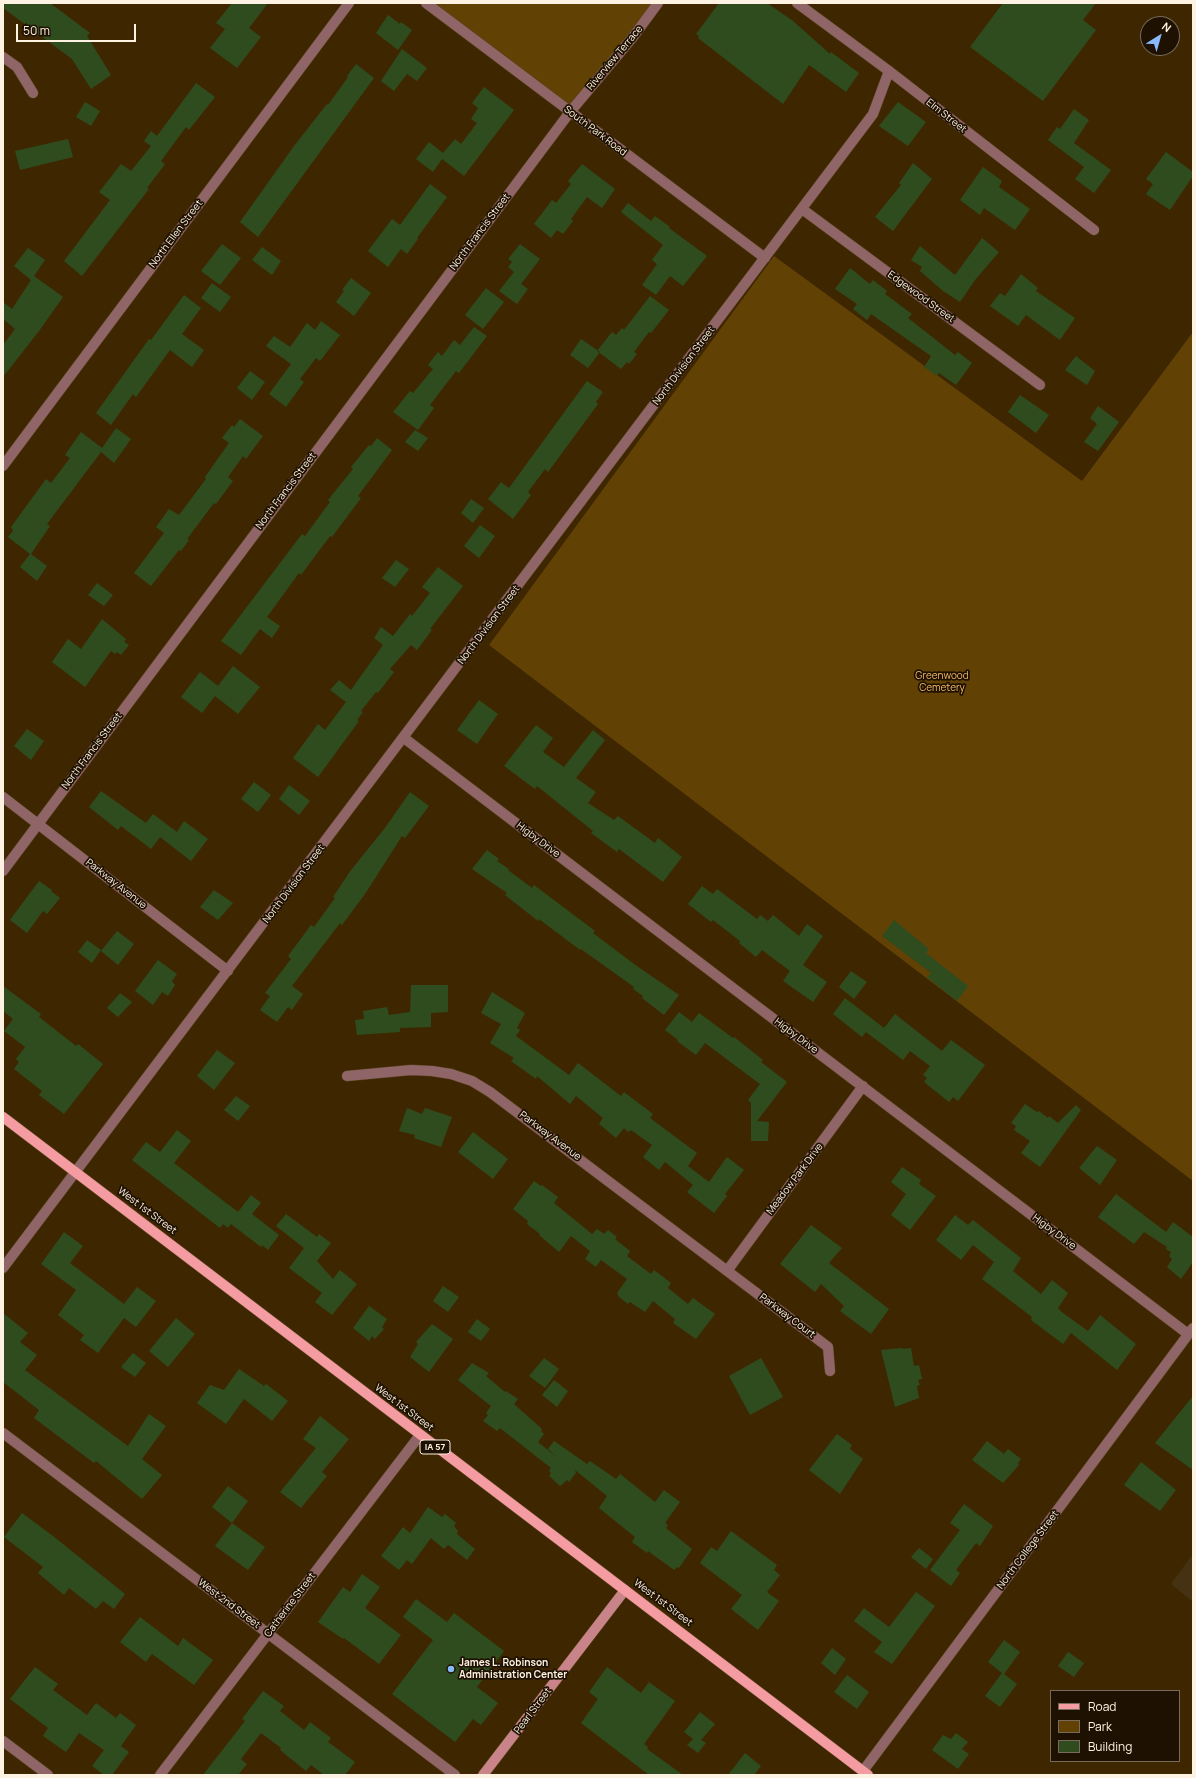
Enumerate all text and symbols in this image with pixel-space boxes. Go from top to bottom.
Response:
scale bar [18,16,138,42]
north arrow [1140,16,1180,56]
text: N [1159,18,1175,35]
text: 50 m [23,22,50,39]
street label: Riverview Terrace [585,23,645,93]
street label: Elm Street [923,97,969,135]
street label: South Park Road [561,103,629,159]
street label: North Francis Street [447,191,513,273]
street label: North Ellen Street [147,198,205,270]
street label: Edgewood Street [885,269,957,325]
street label: North Division Street [650,324,718,408]
street label: North Francis Street [253,450,319,532]
street label: North Division Street [455,583,523,667]
park label: Greenwood Cemetery [915,670,969,694]
street label: North Francis Street [59,710,125,792]
street label: Higby Drive [514,820,562,860]
street label: North Division Street [260,842,328,926]
street label: Parkway Avenue [83,856,149,912]
street label: Higby Drive [772,1016,820,1056]
street label: Parkway Avenue [517,1109,583,1163]
street label: Meadow Park Drive [764,1141,826,1217]
street label: West 1st Street [115,1185,179,1237]
street label: Higby Drive [1030,1212,1078,1252]
street label: Parkway Court [757,1291,817,1341]
street label: West 1st Street [372,1382,436,1434]
road number: IA 57 [420,1440,450,1454]
street label: North College Street [995,1508,1061,1592]
street label: Catherine Street [262,1570,318,1640]
street label: West 2nd Street [196,1577,262,1631]
street label: West 1st Street [631,1577,695,1629]
place label: James L. Robinson Administration Center [459,1657,567,1680]
marker: James L. Robinson Administration Center [446,1664,456,1674]
street label: Pearl Street [512,1686,554,1736]
legend [1050,1690,1180,1762]
text: Road [1088,1698,1116,1715]
text: Park [1088,1718,1112,1735]
text: Building [1088,1738,1132,1755]

